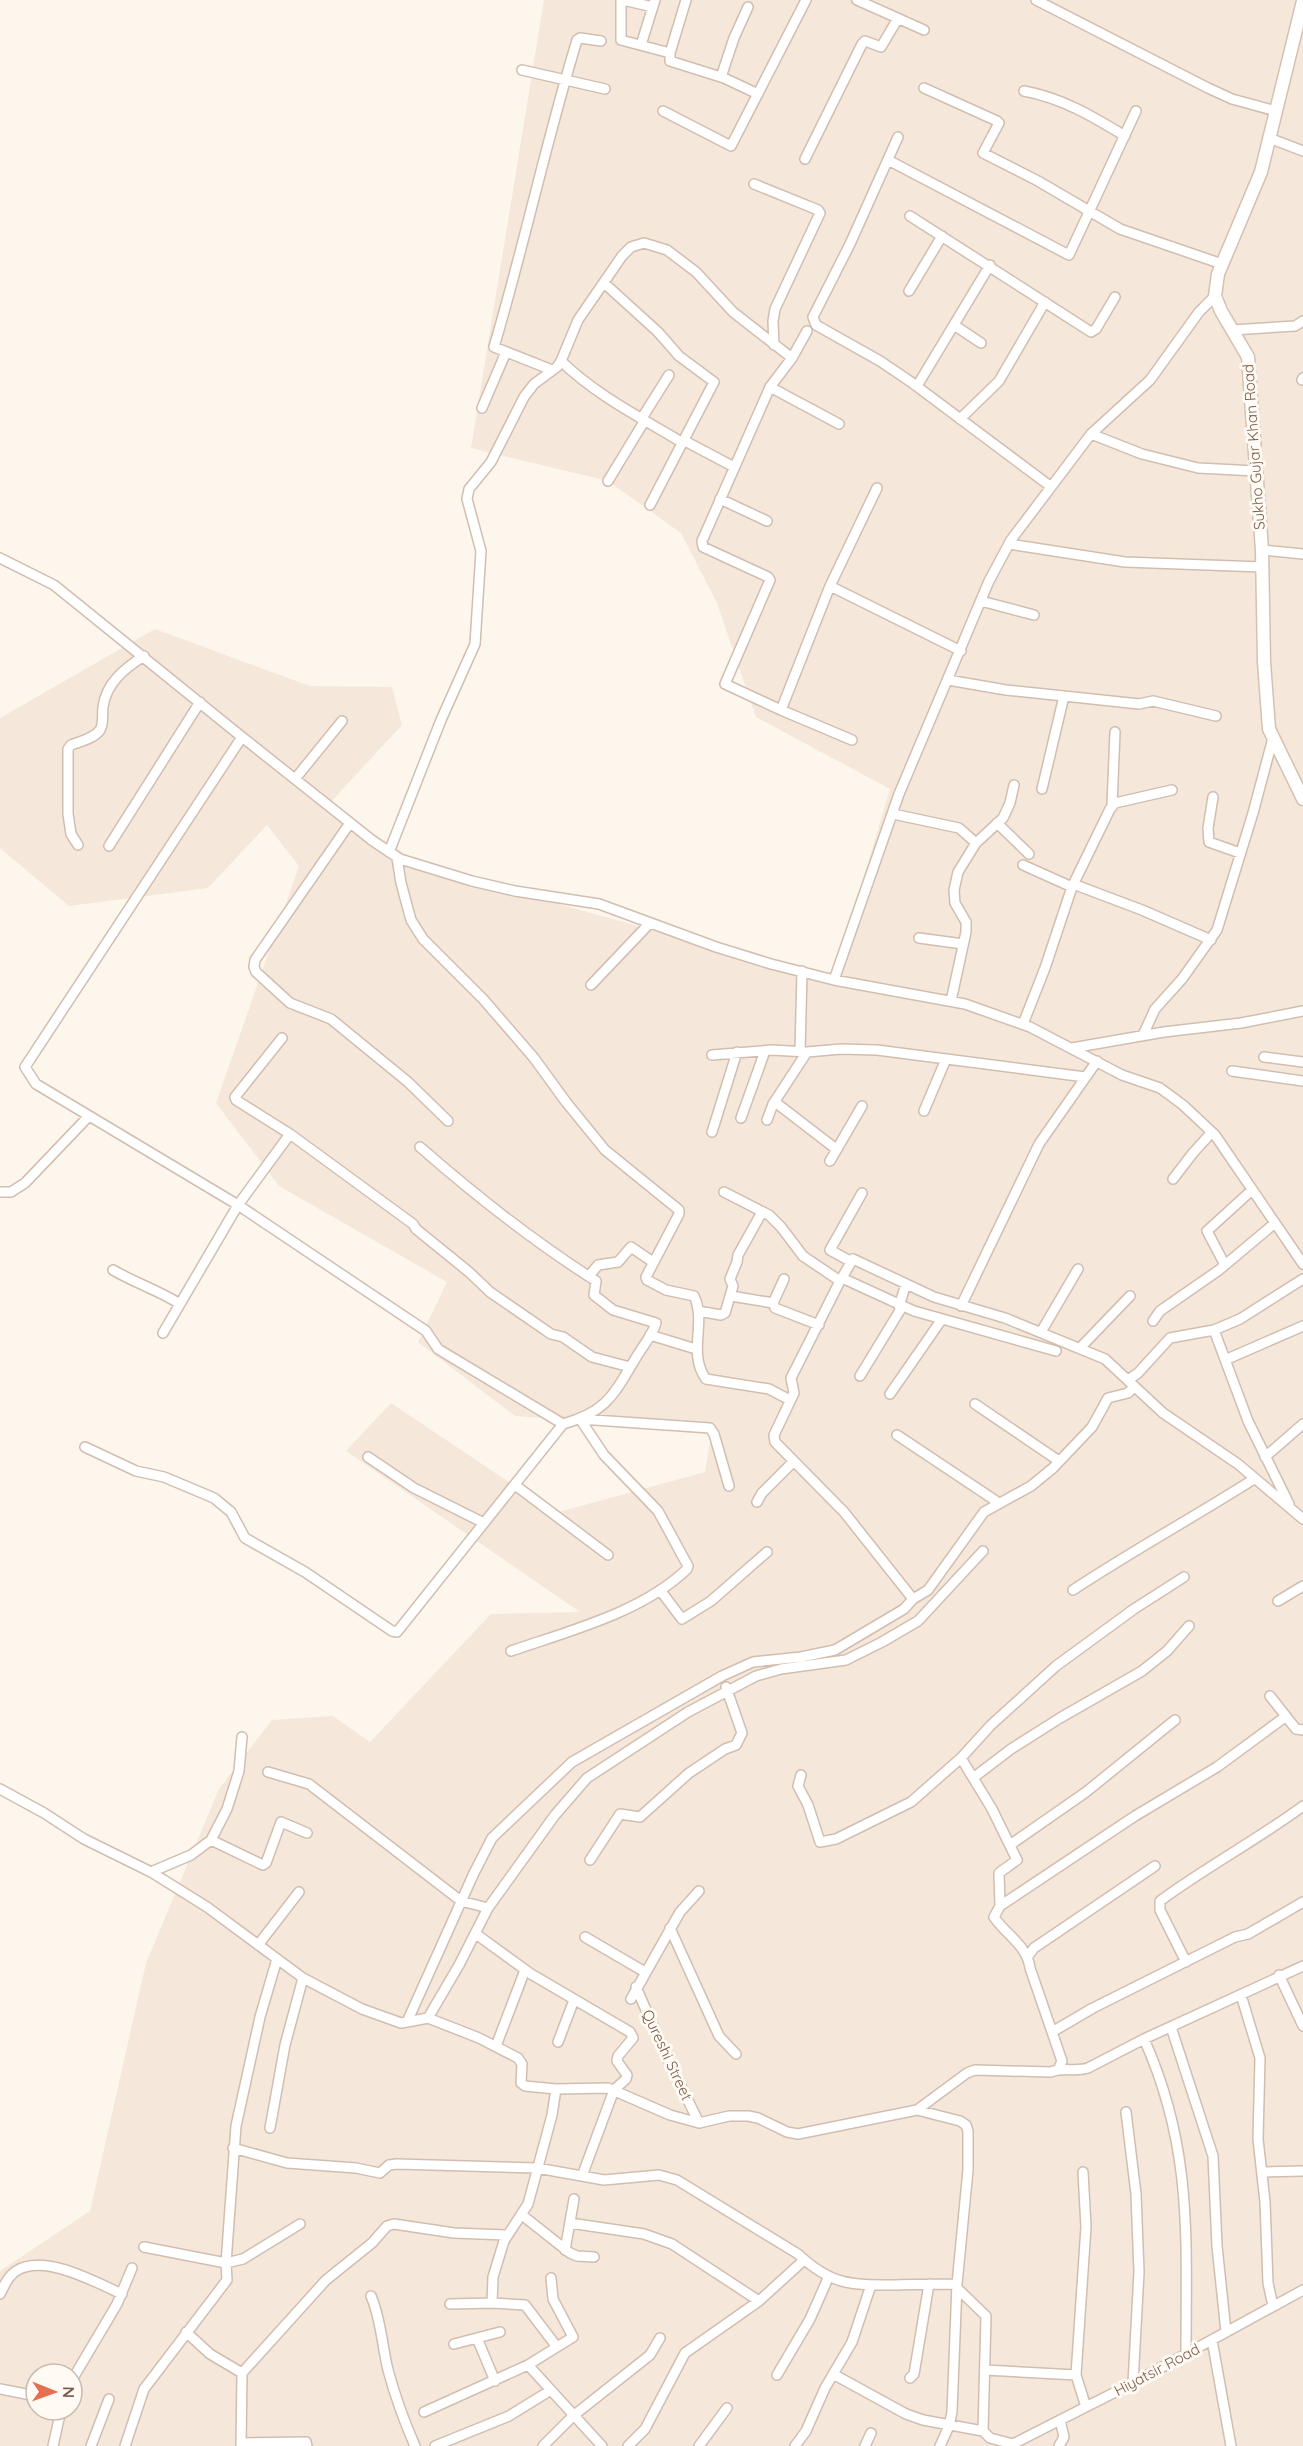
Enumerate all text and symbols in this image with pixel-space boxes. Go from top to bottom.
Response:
street label: Sukho Gujar Khan Road [1238,363,1269,531]
street label: Qureshi Street [638,2006,697,2103]
street label: Hiyatsir Road [1111,2339,1203,2400]
north arrow [24,2362,84,2422]
text: N [59,2386,79,2398]

